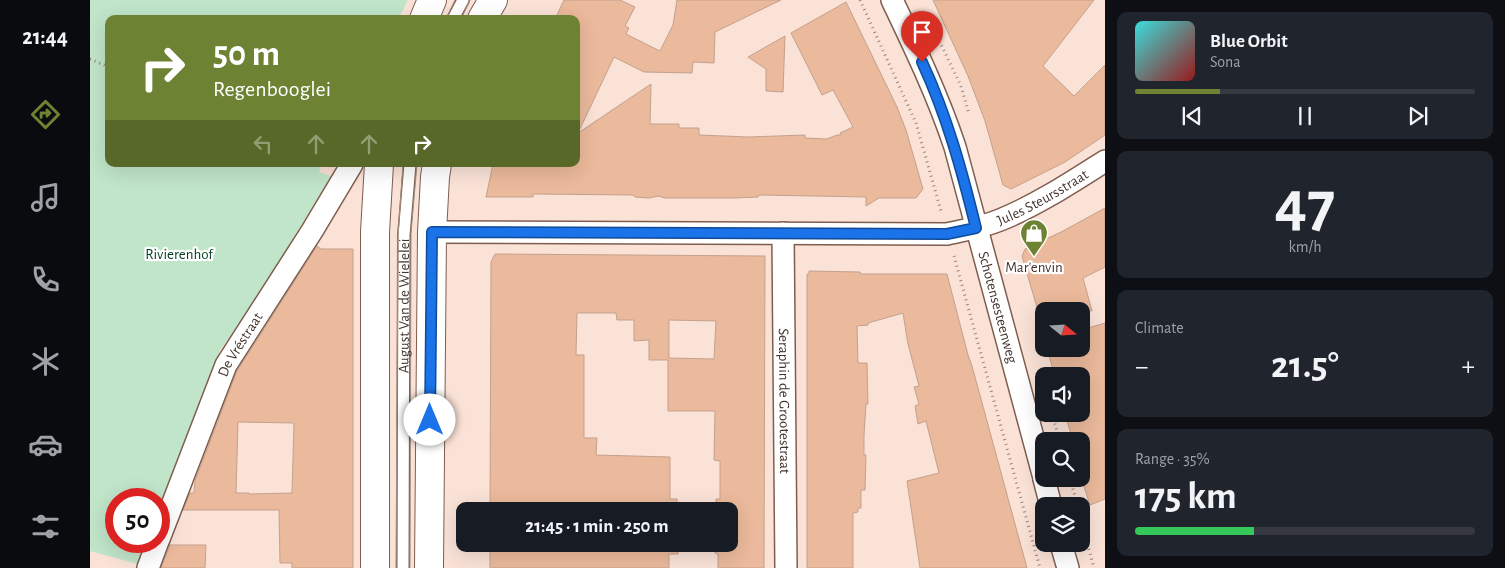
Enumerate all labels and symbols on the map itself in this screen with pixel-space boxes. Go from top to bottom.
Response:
pin [901,11,943,62]
street label: Jules Steursstraat [995,167,1091,228]
shop icon: Mar'envin [1019,218,1049,257]
street label: August Van de Wielelei [397,239,412,373]
park label: Rivierenhof [145,247,214,262]
street label: Schotensesteenweg [975,250,1020,366]
place label: Mar'envin [1005,260,1063,275]
north arrow [1035,302,1090,358]
street label: De Vréstraat [215,310,266,379]
street label: Seraphin de Grootestraat [776,328,792,474]
position arrow [403,393,455,445]
speed limit sign: 50 [105,488,170,553]

